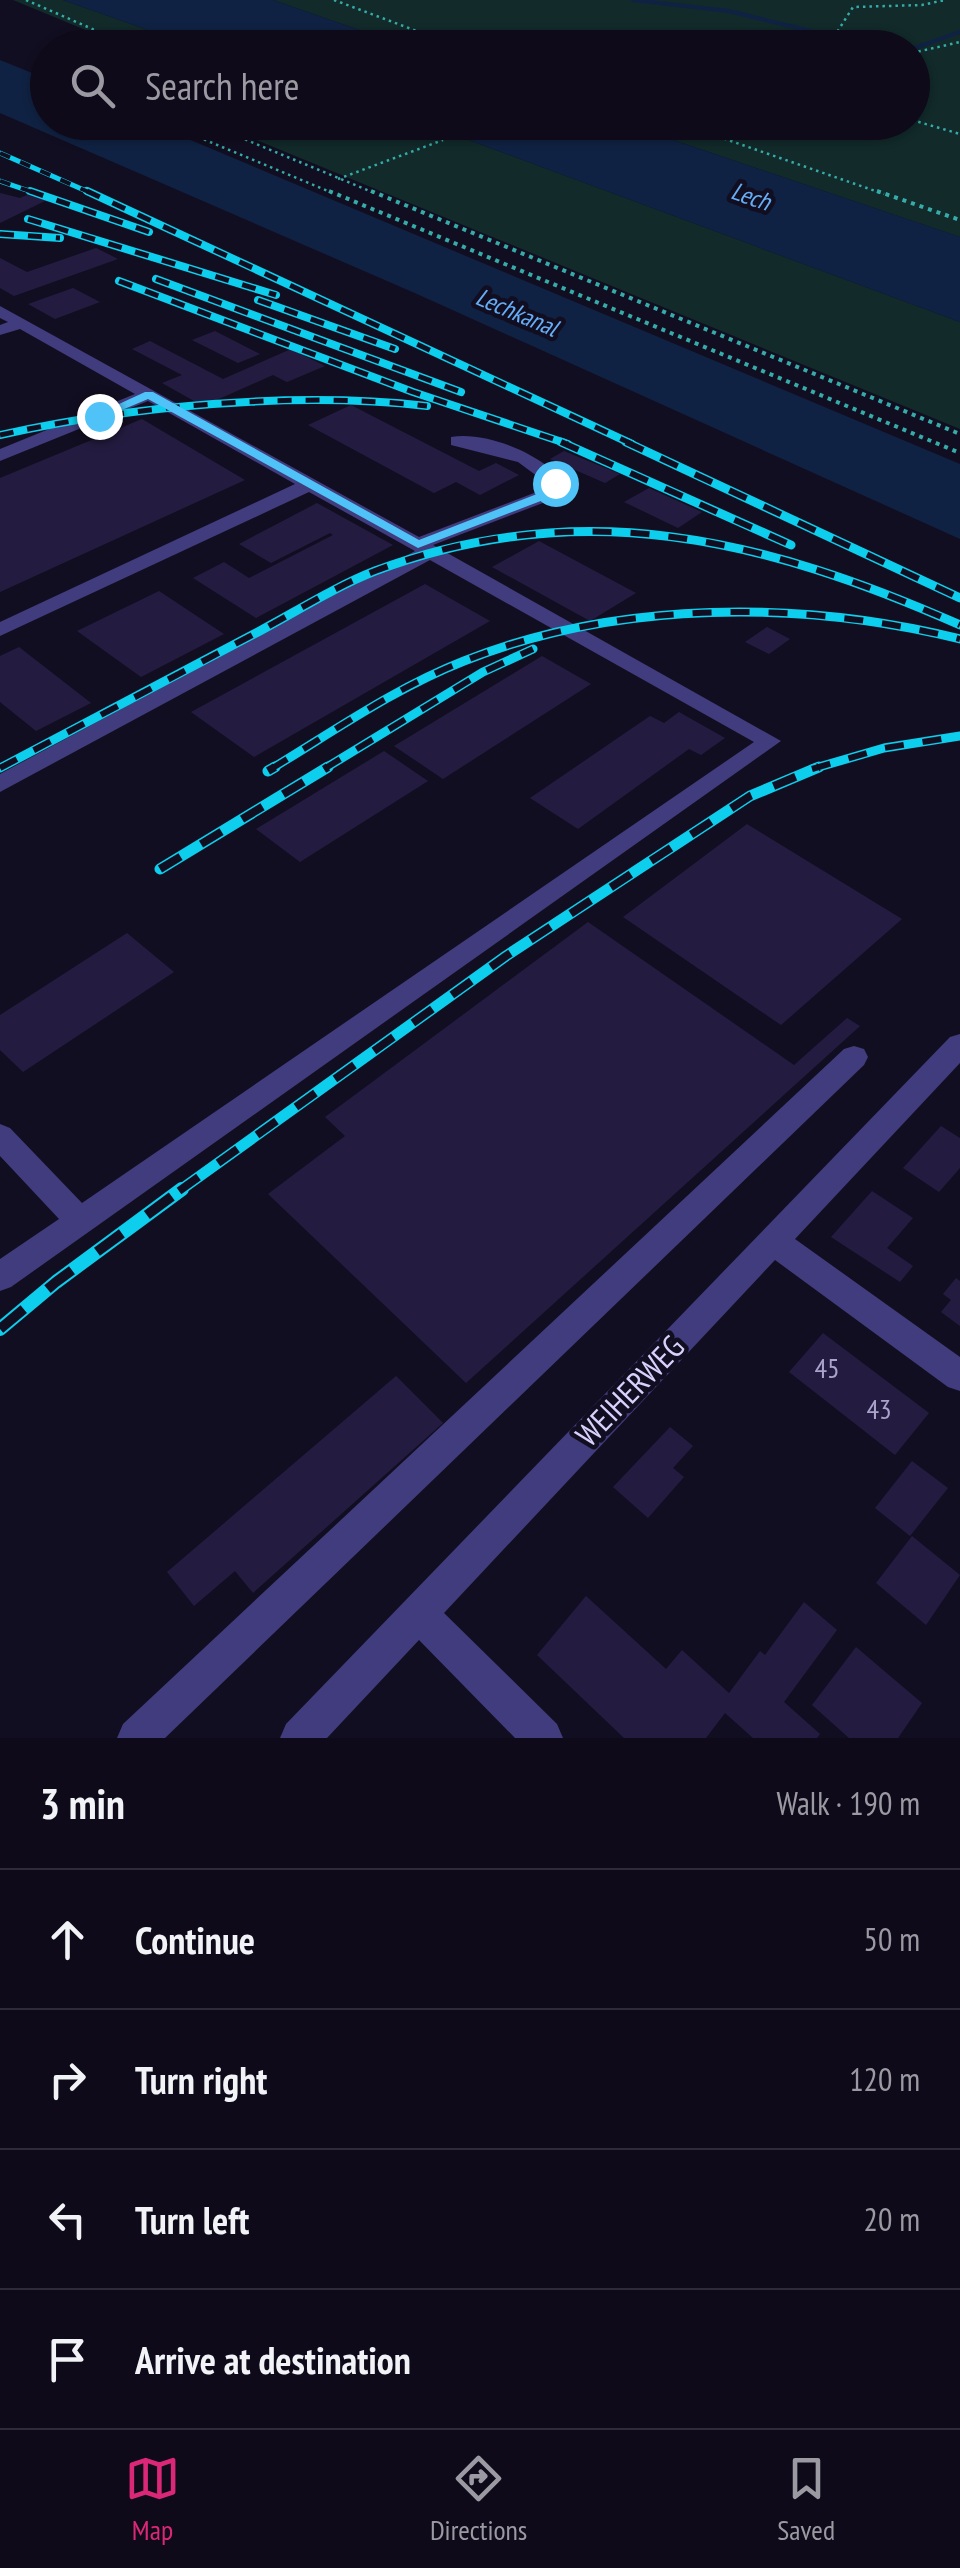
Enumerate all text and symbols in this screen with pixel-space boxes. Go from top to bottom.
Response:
search box [30,30,930,140]
icon: search [65,58,120,113]
text: Search here [145,61,299,110]
water label: Lech [727,174,777,218]
water label: Lechkanal [471,281,565,344]
route end [77,394,123,440]
route start [533,461,579,507]
street label: WEIHERWEG [566,1326,693,1455]
house number: 45 [814,1349,840,1386]
house number: 43 [866,1390,892,1427]
text: 3 min [40,1776,125,1831]
text: Walk · 190 m [776,1782,920,1824]
icon: ahead [40,1912,95,1967]
text: Continue [135,1915,255,1964]
text: 50 m [864,1918,920,1960]
icon: right [40,2052,95,2107]
text: Turn right [135,2055,267,2104]
text: 120 m [849,2058,920,2100]
icon: left [40,2192,95,2247]
text: Turn left [135,2195,249,2244]
text: 20 m [864,2198,920,2240]
icon: arrive [40,2332,95,2387]
text: Arrive at destination [135,2335,411,2384]
tab: Map [125,2451,180,2548]
tab: Directions [430,2451,527,2548]
tab: Saved [777,2451,835,2548]

